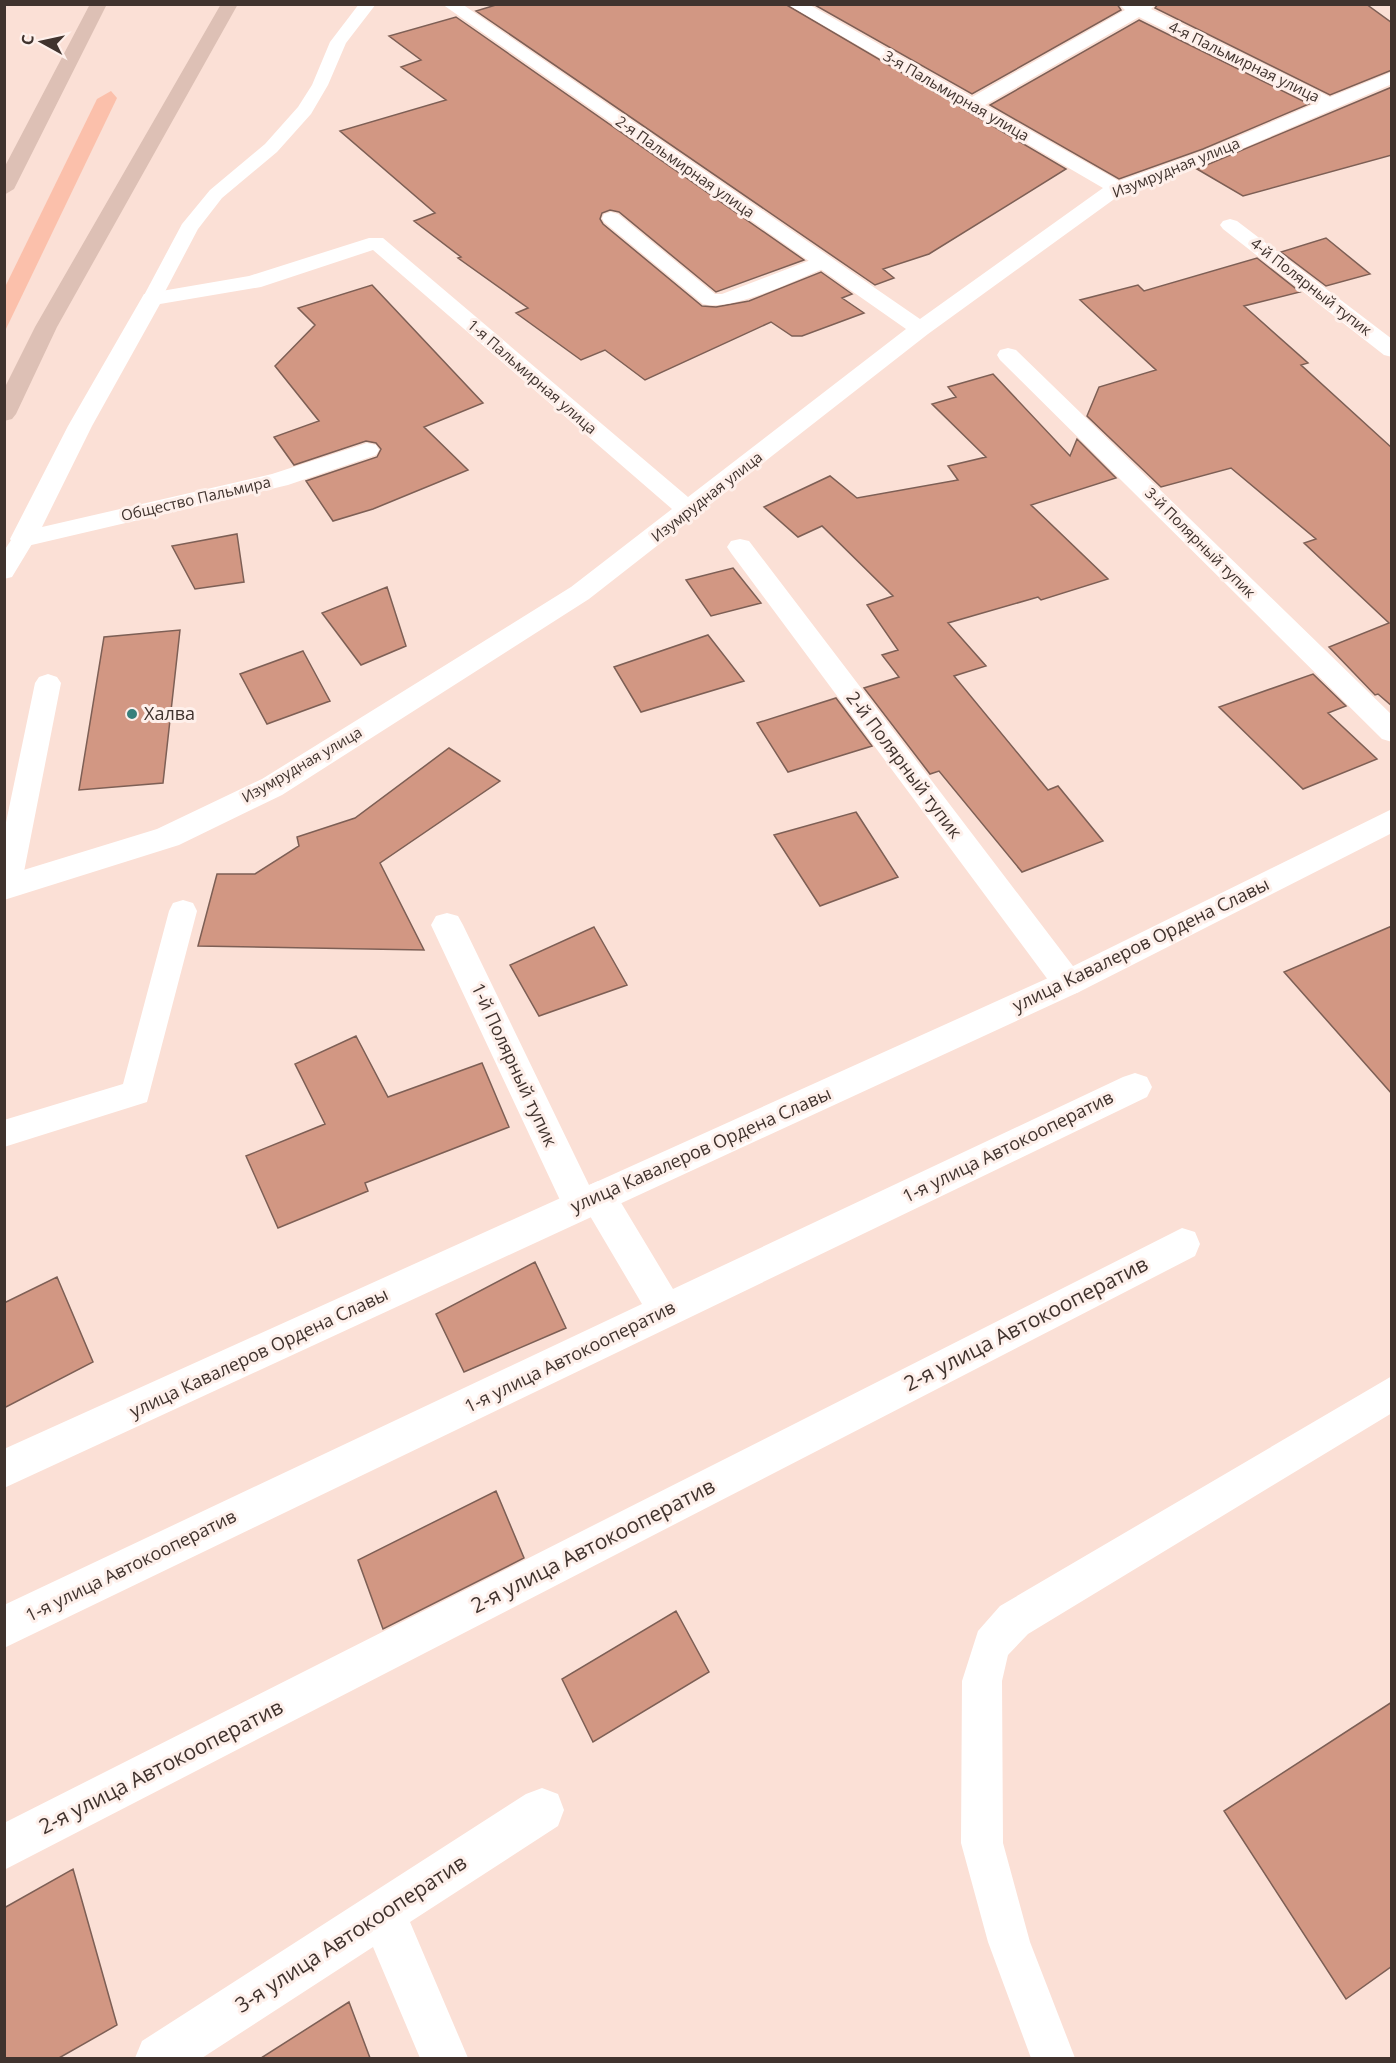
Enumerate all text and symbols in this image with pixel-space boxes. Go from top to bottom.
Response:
north arrow [12,12,72,72]
street label: 4-я Пальмирная улица [1166,16,1323,106]
text: С [16,33,39,46]
street label: 3-я Пальмирная улица [880,45,1033,145]
street label: 2-я Пальмирная улица [612,111,759,222]
street label: Изумрудная улица [1109,132,1242,202]
street label: 4-й Полярный тупик [1247,233,1376,340]
street label: 1-я Пальмирная улица [464,314,602,438]
street label: Изумрудная улица [647,447,766,546]
street label: Общество Пальмира [119,471,273,525]
street label: 3-й Полярный тупик [1141,483,1260,602]
street label: 2-й Полярный тупик [842,686,968,843]
place label: Халва [144,701,195,725]
marker: Халва [125,707,139,721]
street label: Изумрудная улица [238,722,365,807]
street label: улица Кавалеров Ордена Славы [1008,871,1273,1017]
street label: 1-й Полярный тупик [466,979,564,1151]
street label: улица Кавалеров Ордена Славы [567,1081,835,1218]
street label: 1-я улица Автокооператив [898,1084,1117,1208]
street label: 2-я улица Автокооператив [899,1249,1152,1397]
street label: улица Кавалеров Ордена Славы [125,1281,392,1423]
street label: 1-я улица Автокооператив [460,1294,679,1418]
street label: 2-я улица Автокооператив [466,1471,719,1619]
street label: 1-я улица Автокооператив [21,1503,240,1627]
street label: 2-я улица Автокооператив [34,1692,287,1840]
street label: 3-я улица Автокооператив [229,1848,472,2019]

